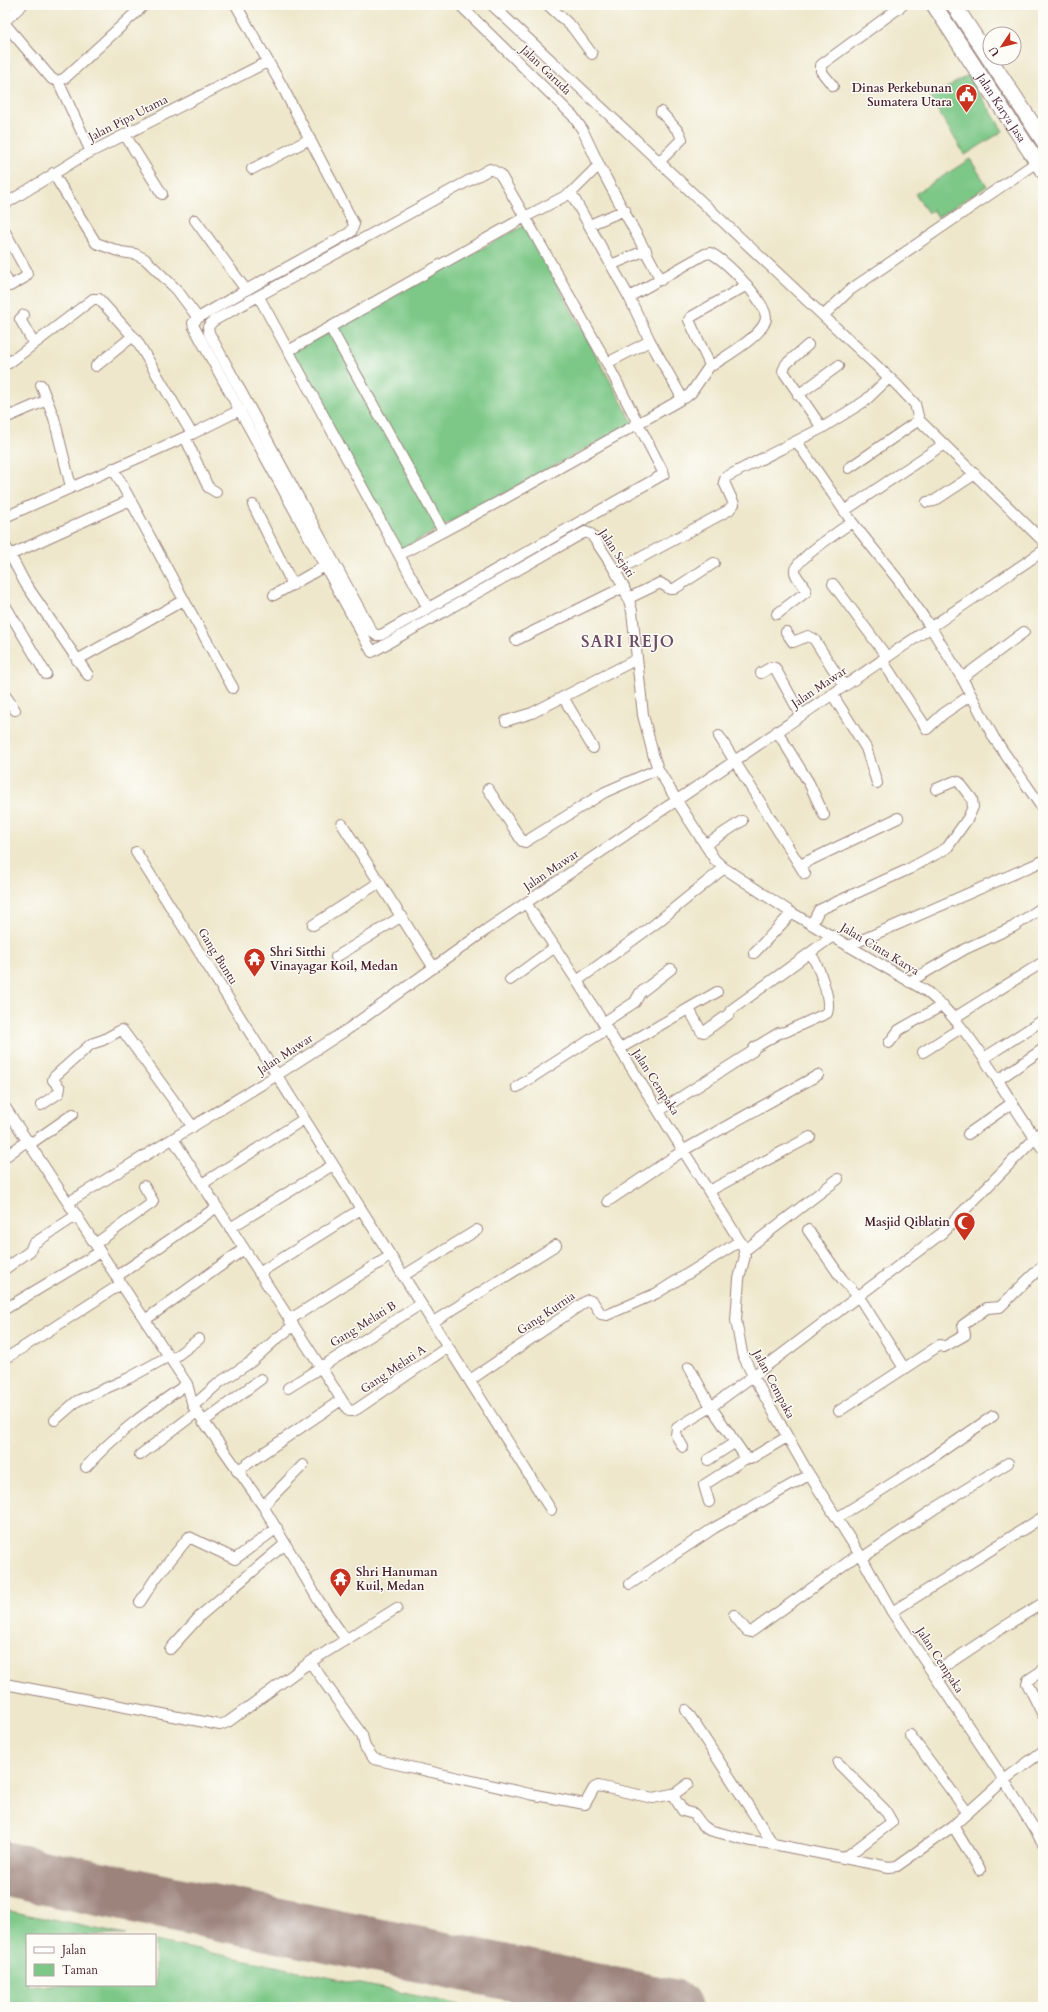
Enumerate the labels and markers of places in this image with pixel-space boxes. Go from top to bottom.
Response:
place label: Dinas Perkebunan Sumatera Utara [852,80,952,110]
public building icon: Dinas Perkebunan Sumatera Utara [954,82,980,115]
place label: Shri Sitthi Vinayagar Koil, Medan [270,944,398,974]
temple icon: Shri Sitthi Vinayagar Koil, Medan [242,946,268,979]
mosque icon: Masjid Qiblatin [952,1209,978,1242]
place label: Masjid Qiblatin [864,1214,950,1230]
place label: Shri Hanuman Kuil, Medan [356,1564,438,1594]
temple icon: Shri Hanuman Kuil, Medan [327,1566,353,1599]

